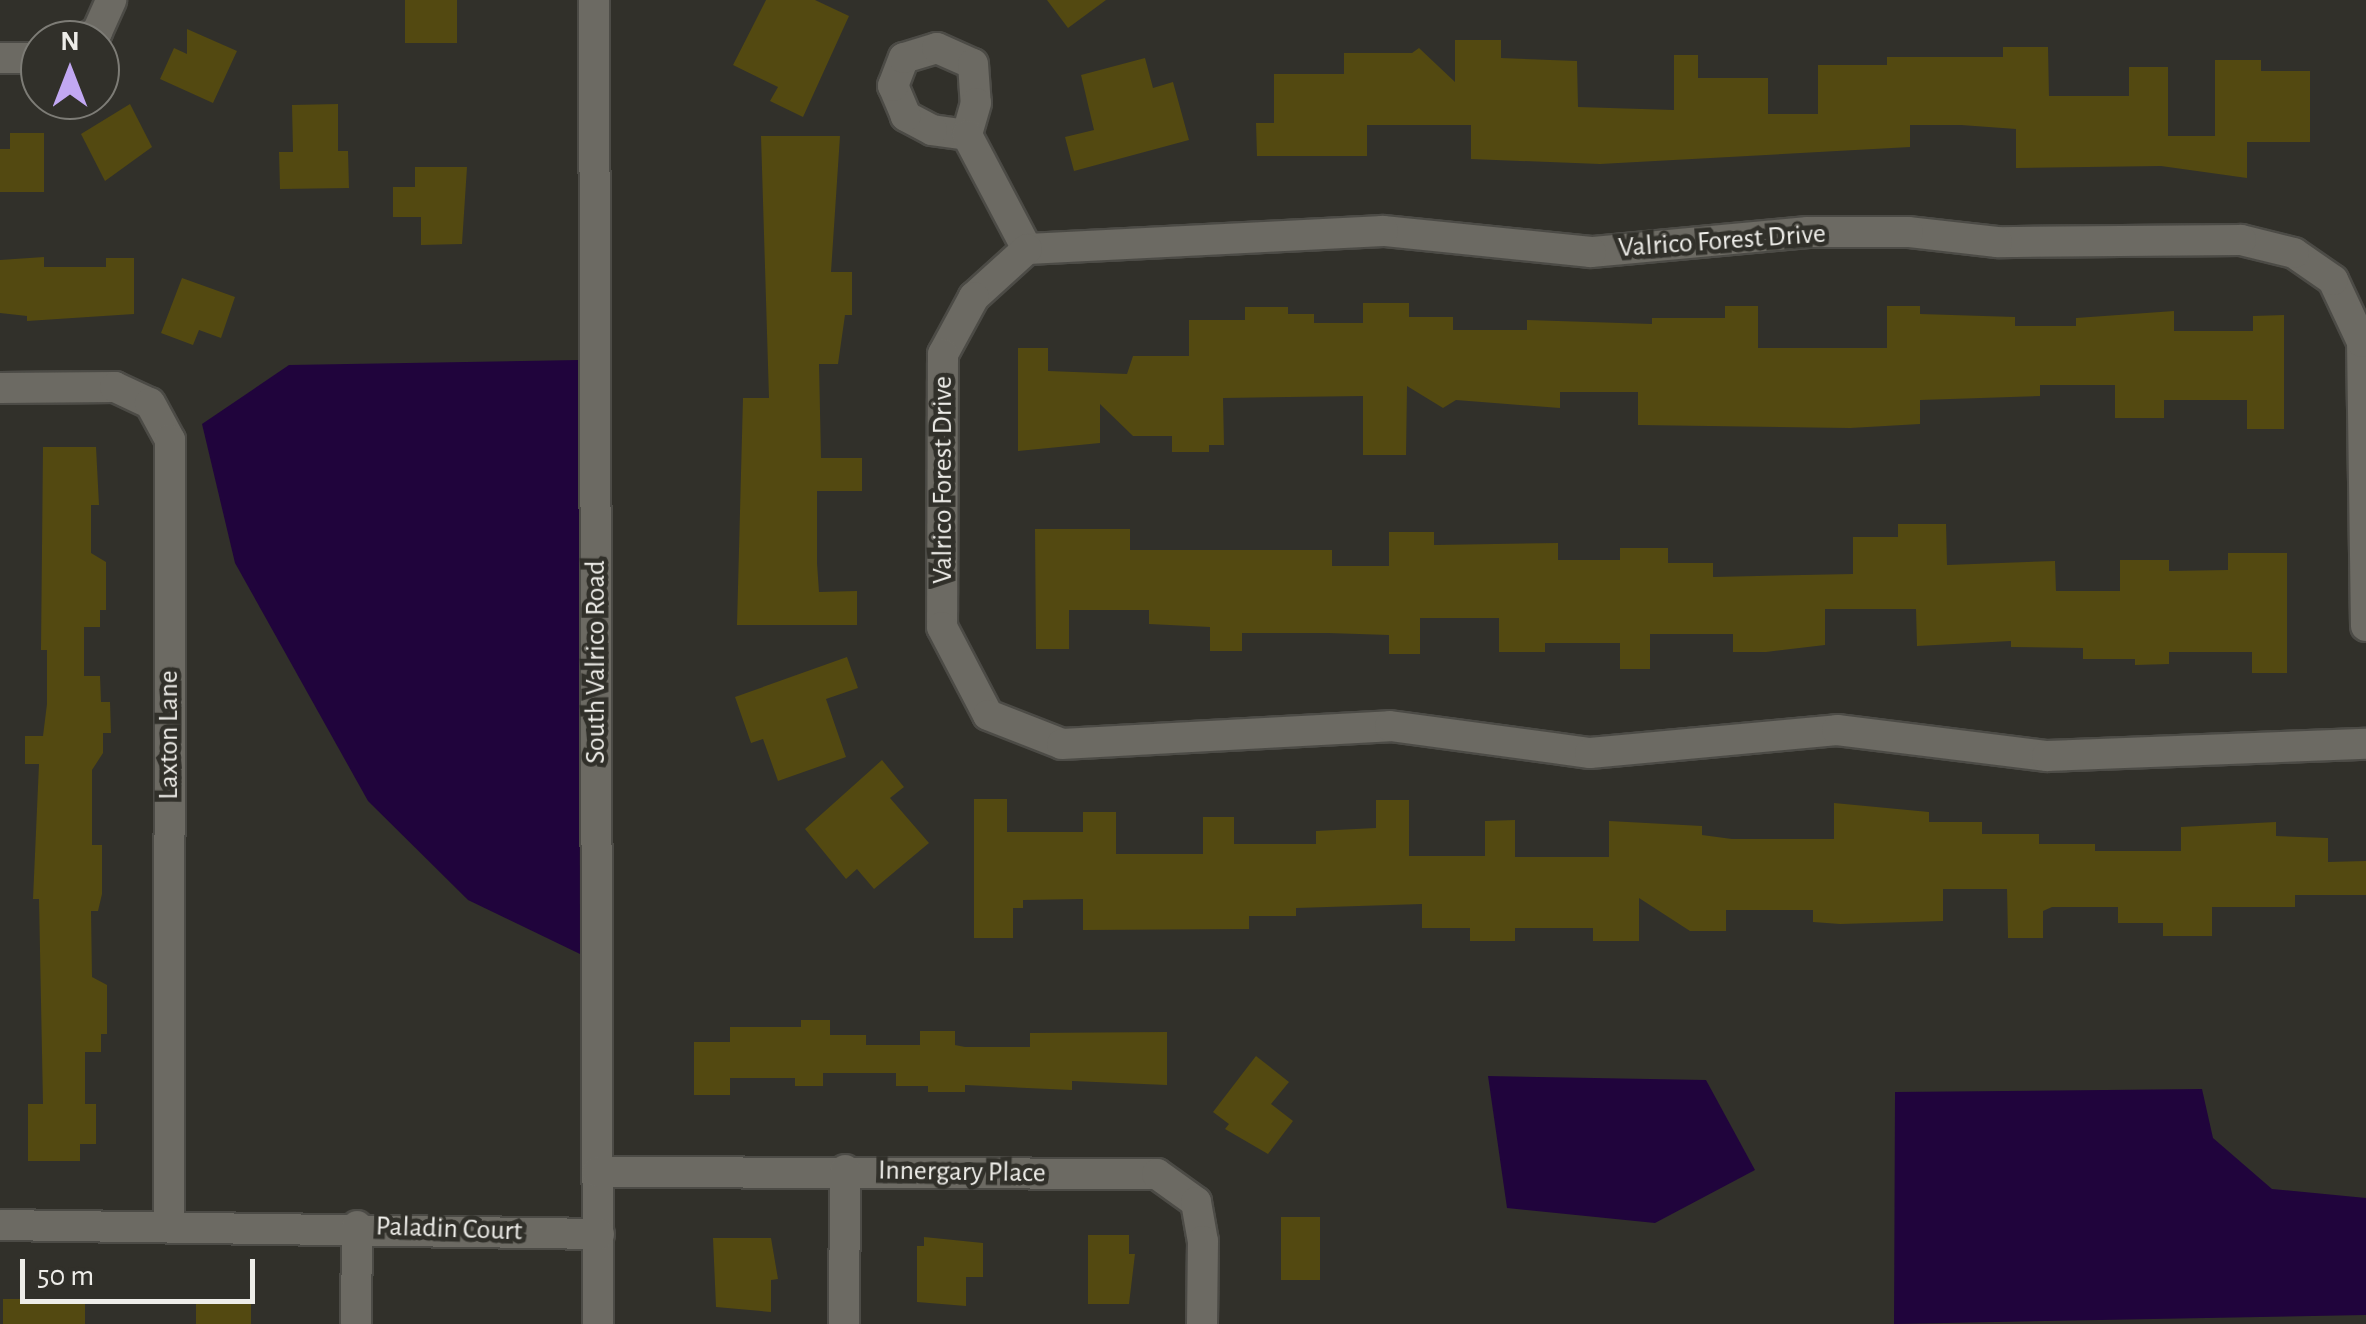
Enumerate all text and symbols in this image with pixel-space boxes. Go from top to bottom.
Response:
north arrow [20,20,120,120]
text: N [60,28,80,56]
street label: Valrico Forest Drive [1617,217,1827,265]
street label: Valrico Forest Drive [926,376,960,584]
street label: South Valrico Road [579,560,613,764]
street label: Laxton Lane [152,670,186,800]
street label: Innergary Place [878,1154,1046,1190]
street label: Paladin Court [375,1210,523,1248]
scale bar [25,1239,260,1301]
text: 50 m [37,1261,94,1291]

